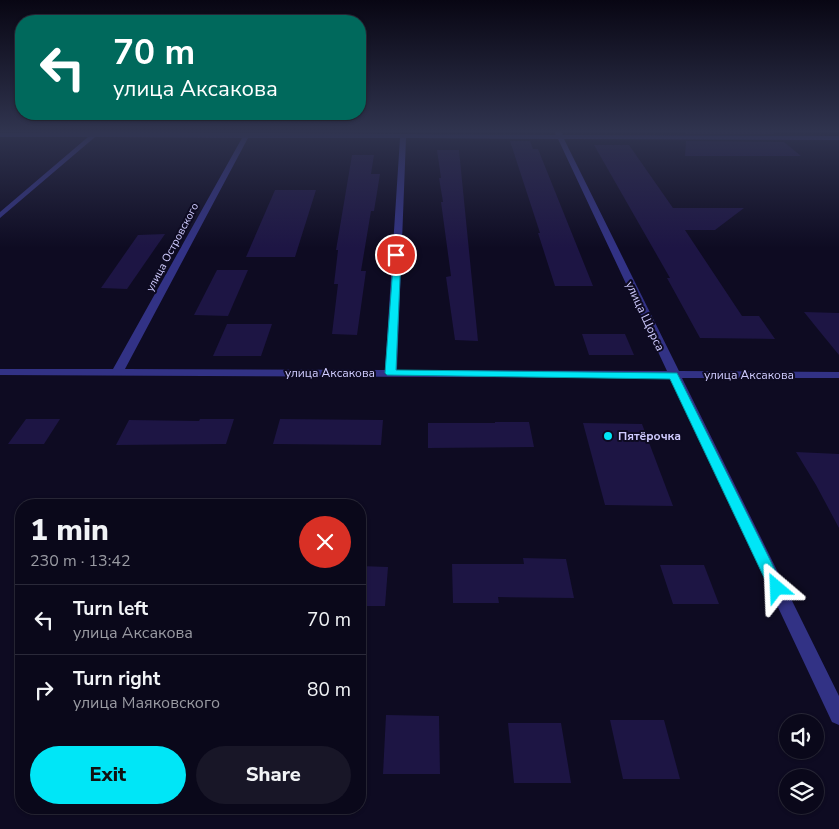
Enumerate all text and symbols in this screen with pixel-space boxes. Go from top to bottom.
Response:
text: 70 m [113,29,195,76]
icon: left [30,35,95,100]
text: улица Аксакова [113,74,278,104]
street label: улица Островского [143,200,202,294]
pin [375,234,417,276]
icon: arrive [382,241,410,269]
street label: улица Щорса [622,278,668,354]
street label: улица Аксакова [285,365,375,381]
street label: улица Аксакова [704,367,794,383]
place label: Пятёрочка [618,428,681,444]
marker: Пятёрочка [602,430,614,442]
text: 1 min [30,510,109,551]
button: close [299,516,351,568]
text: 230 m · 13:42 [30,550,131,572]
position arrow [750,561,802,613]
text: Turn left [73,596,148,622]
icon: left [30,606,58,634]
text: 70 m [307,607,351,633]
text: улица Аксакова [73,622,193,644]
text: Turn right [73,666,160,692]
icon: right [30,676,58,704]
text: 80 m [307,677,351,703]
text: улица Маяковского [73,692,220,714]
map controls [779,714,824,814]
button: sound [779,714,824,759]
button: Exit [30,746,186,804]
button: Share [196,746,351,804]
button: layers [779,769,824,814]

